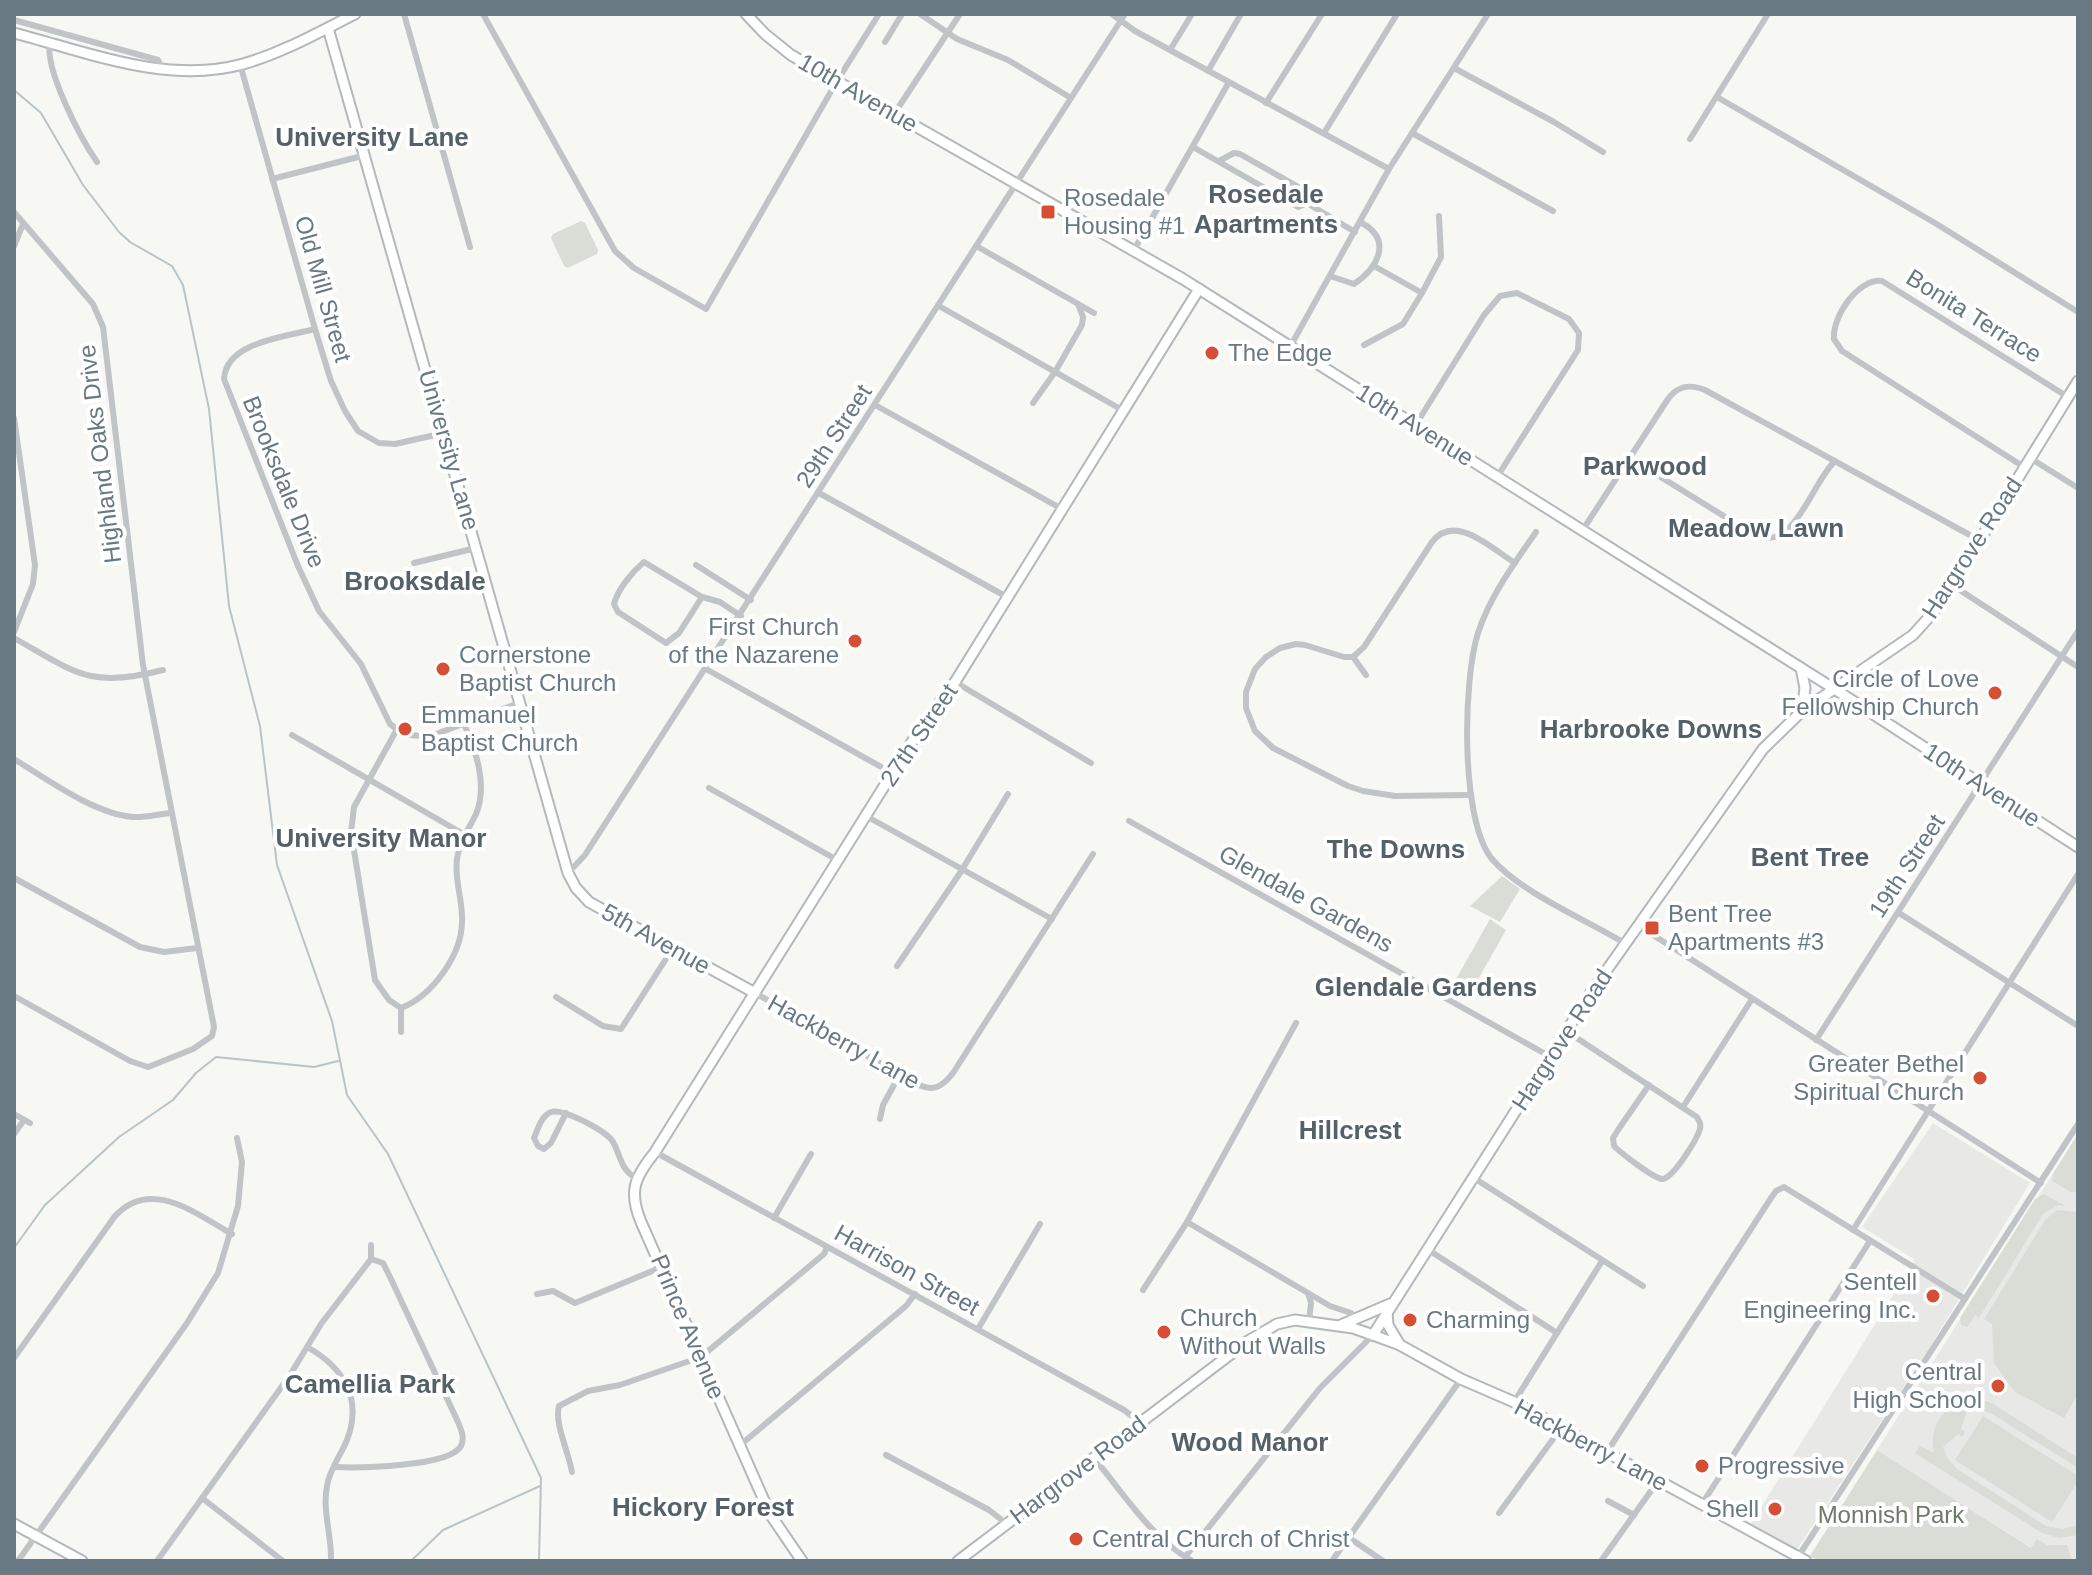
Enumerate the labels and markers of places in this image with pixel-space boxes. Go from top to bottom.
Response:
place label: Rosedale Housing #1 [1064,184,1185,239]
marker: Rosedale Housing #1 [1039,203,1057,221]
place label: The Edge [1228,339,1332,366]
marker: The Edge [1203,344,1221,362]
place label: First Church of the Nazarene [668,613,839,668]
marker: First Church of the Nazarene [846,632,864,650]
place label: Cornerstone Baptist Church [459,641,616,696]
marker: Cornerstone Baptist Church [434,660,452,678]
place label: Circle of Love Fellowship Church [1782,665,1979,720]
marker: Circle of Love Fellowship Church [1986,684,2004,702]
place label: Emmanuel Baptist Church [421,701,578,756]
marker: Emmanuel Baptist Church [396,720,414,738]
place label: Bent Tree Apartments #3 [1668,900,1824,955]
marker: Bent Tree Apartments #3 [1643,919,1661,937]
place label: Greater Bethel Spiritual Church [1793,1050,1964,1105]
marker: Greater Bethel Spiritual Church [1971,1069,1989,1087]
place label: Sentell Engineering Inc. [1744,1268,1917,1323]
marker: Sentell Engineering Inc. [1924,1287,1942,1305]
place label: Church Without Walls [1180,1304,1326,1359]
place label: Charming [1426,1306,1530,1333]
marker: Charming [1401,1311,1419,1329]
marker: Church Without Walls [1155,1323,1173,1341]
place label: Central High School [1853,1358,1982,1413]
marker: Central High School [1989,1377,2007,1395]
place label: Progressive [1718,1452,1845,1479]
marker: Progressive [1693,1457,1711,1475]
place label: Shell [1706,1495,1759,1522]
marker: Shell [1766,1500,1784,1518]
place label: Central Church of Christ [1092,1525,1350,1552]
marker: Central Church of Christ [1067,1530,1085,1548]

